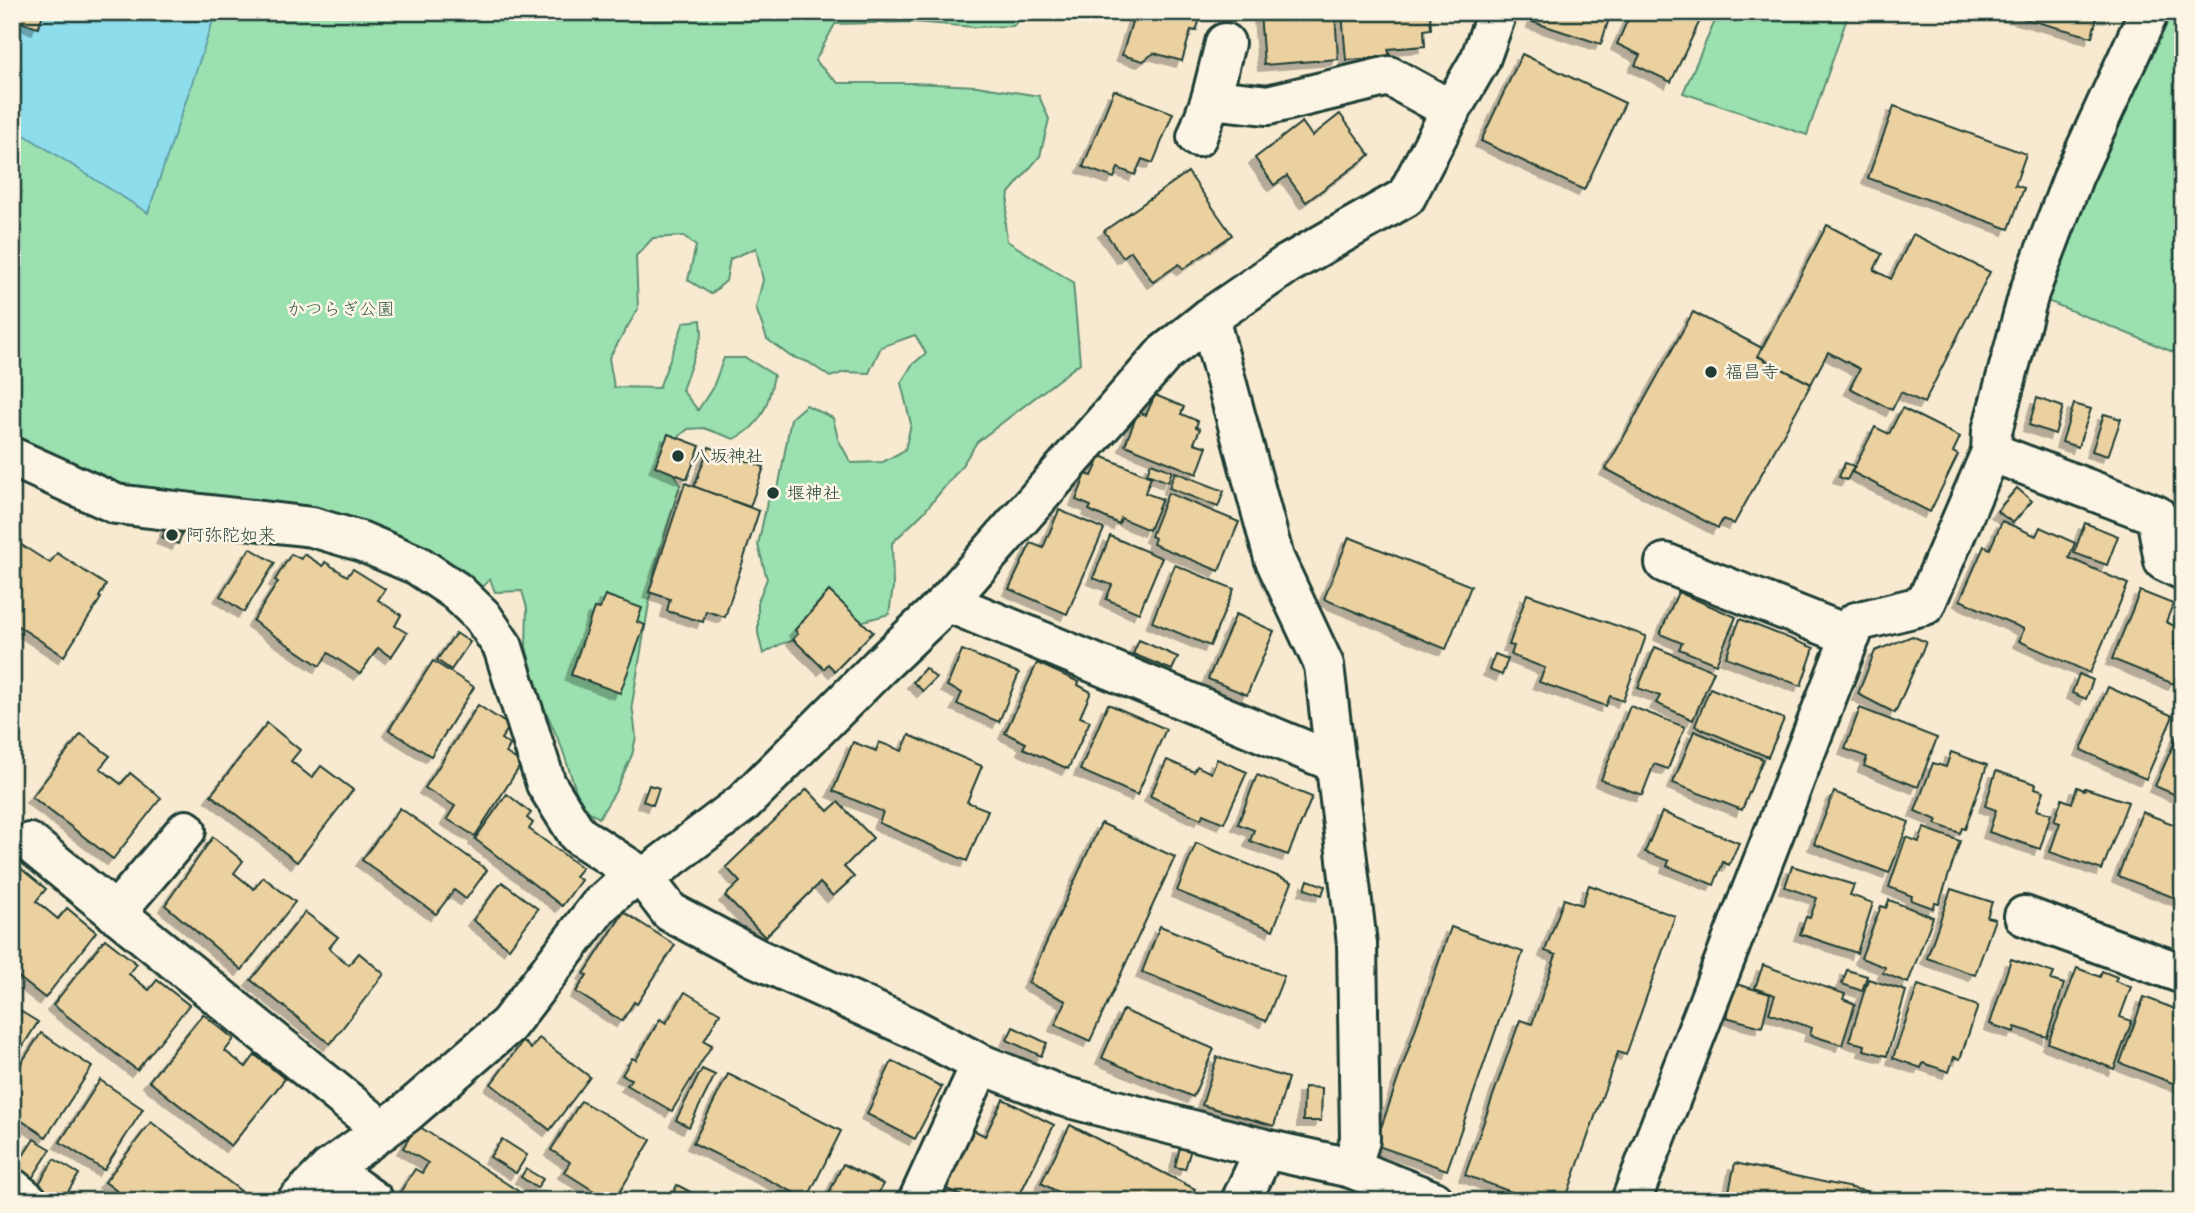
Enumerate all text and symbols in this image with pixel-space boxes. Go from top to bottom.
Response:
park label: かつらぎ公園 [287,299,395,320]
place label: 福昌寺 [1725,362,1779,383]
marker: 福昌寺 [1703,364,1719,380]
place label: 八坂神社 [692,446,764,467]
marker: 八坂神社 [670,448,686,464]
place label: 堰神社 [787,483,841,504]
marker: 堰神社 [765,485,781,501]
place label: 阿弥陀如来 [186,525,276,546]
marker: 阿弥陀如来 [164,527,180,543]

